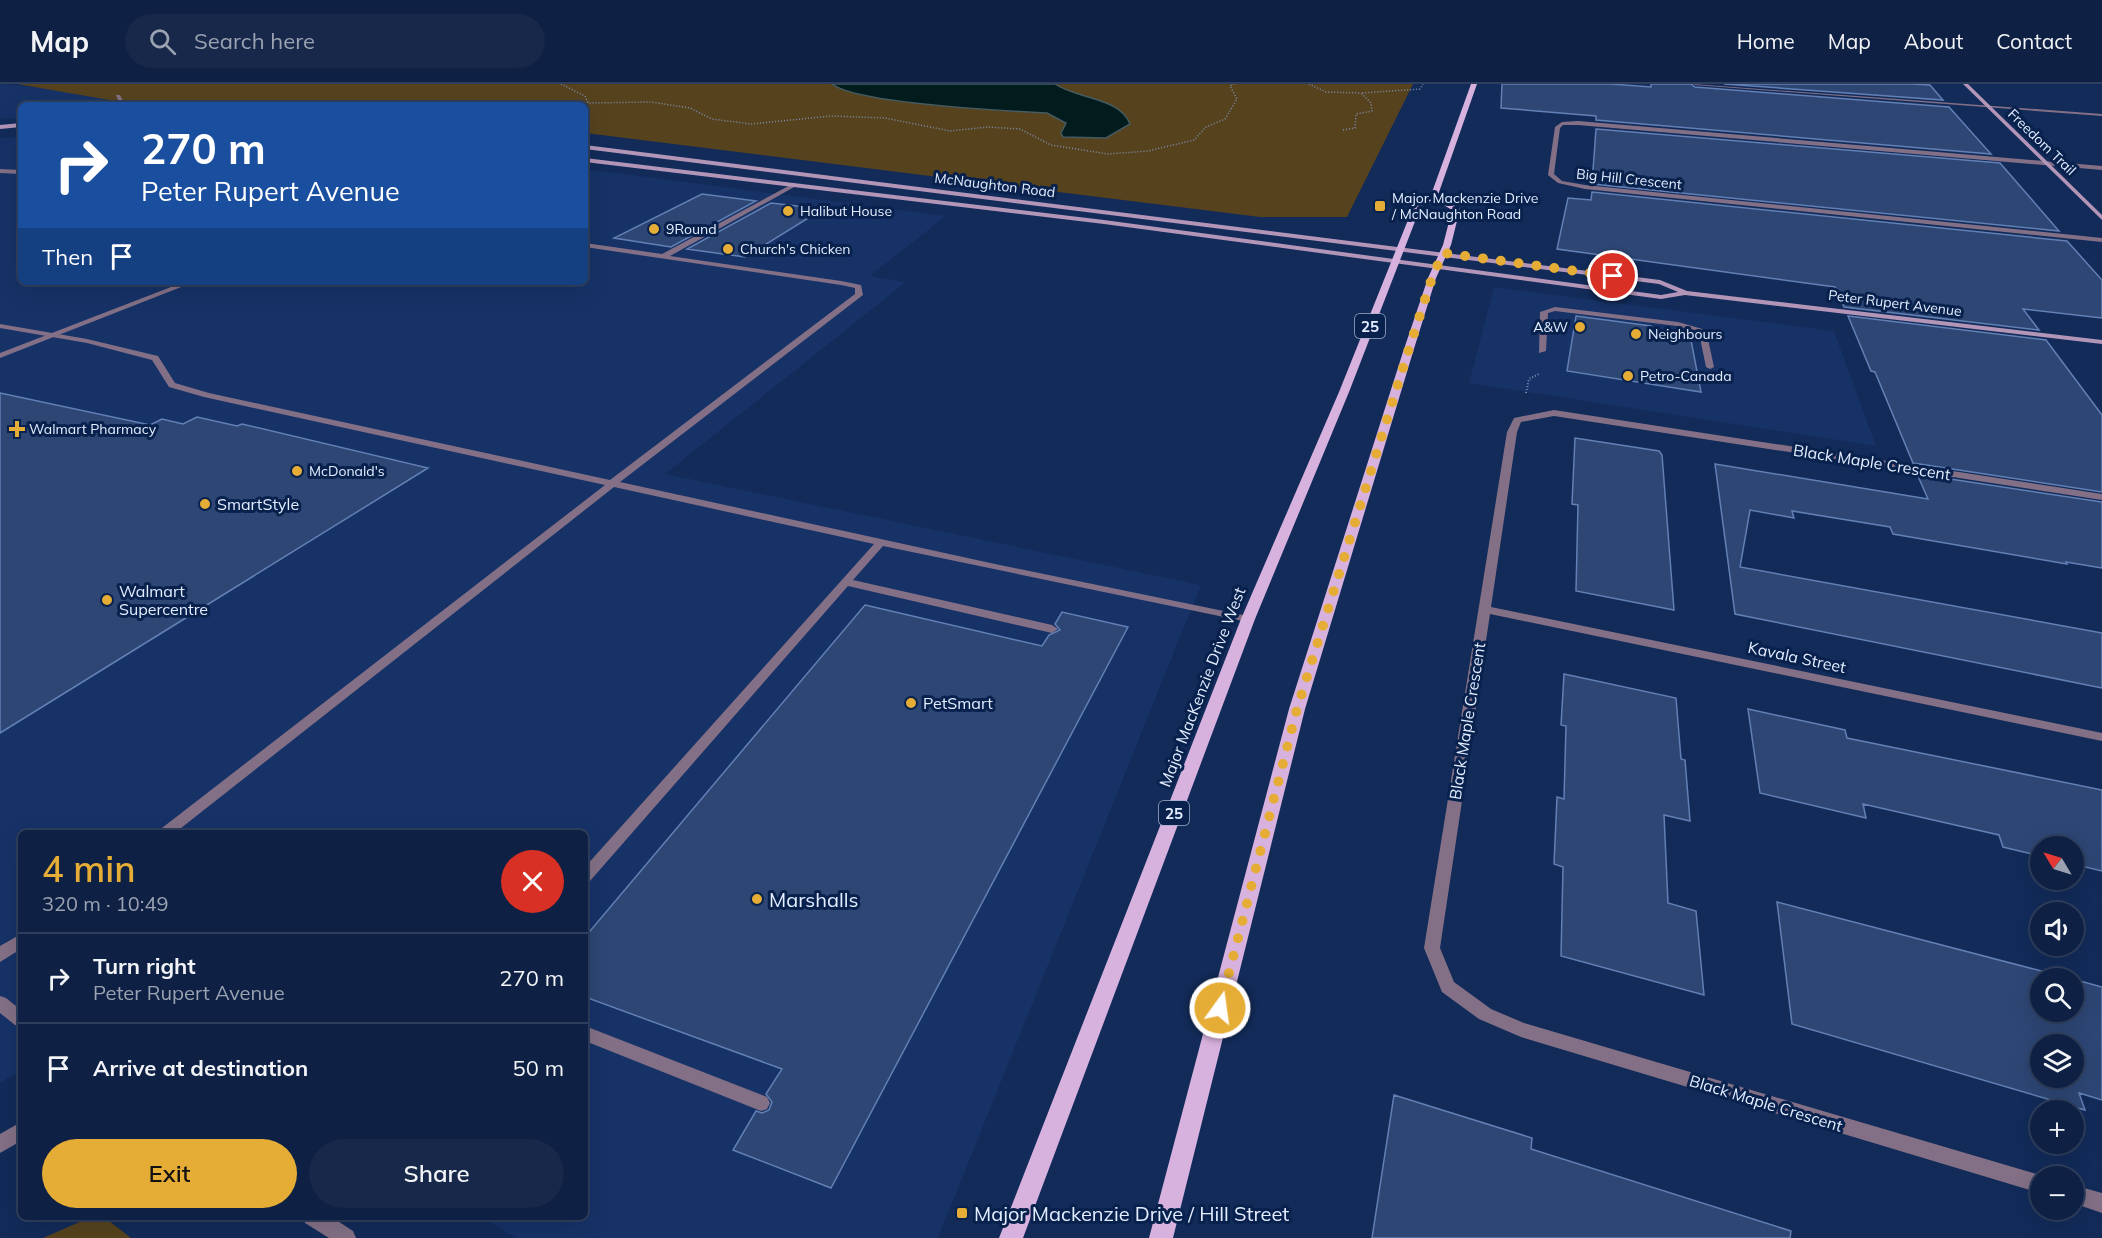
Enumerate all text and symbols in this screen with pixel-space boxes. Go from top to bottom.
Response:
search box [125,14,545,68]
text: Map [30,24,89,59]
icon: search [146,25,179,58]
text: Search here [194,27,315,55]
text: Home [1737,28,1795,54]
text: Map [1828,28,1871,54]
text: About [1904,28,1963,54]
text: Contact [1996,28,2072,54]
street label: Freedom Trail [2004,105,2080,179]
text: 270 m [141,122,266,175]
icon: right [42,126,120,204]
street label: Big Hill Crescent [1575,165,1683,193]
street label: McNaughton Road [934,169,1056,201]
text: Peter Rupert Avenue [141,174,400,208]
place label: Major Mackenzie Drive / McNaughton Road [1391,189,1538,223]
marker: Major Mackenzie Drive / McNaughton Road [1373,199,1387,213]
place label: Halibut House [800,202,892,220]
marker: Halibut House [781,204,795,218]
place label: 9Round [666,220,717,238]
marker: 9Round [647,222,661,236]
icon: arrive [105,240,138,273]
place label: Church's Chicken [740,240,851,258]
marker: Church's Chicken [721,242,735,256]
text: Then [42,243,93,271]
pin [1587,250,1638,301]
icon: arrive [1596,259,1629,292]
street label: Peter Rupert Avenue [1827,286,1963,320]
road number: 25 [1355,314,1385,338]
place label: A&W [1533,318,1568,336]
marker: A&W [1573,320,1587,334]
place label: Neighbours [1648,325,1723,343]
marker: Neighbours [1629,327,1643,341]
place label: Petro-Canada [1640,367,1732,385]
marker: Petro-Canada [1621,369,1635,383]
place label: Walmart Pharmacy [29,420,157,438]
marker: Walmart Pharmacy [10,422,24,436]
street label: Black Maple Crescent [1792,440,1952,484]
place label: McDonald's [309,462,385,480]
marker: McDonald's [290,464,304,478]
place label: SmartStyle [217,494,299,514]
marker: SmartStyle [198,497,212,511]
place label: Walmart Supercentre [119,581,208,619]
street label: Major MacKenzie Drive West [1155,584,1250,790]
marker: Walmart Supercentre [100,593,114,607]
street label: Kavala Street [1746,637,1848,677]
street label: Black Maple Crescent [1445,641,1489,801]
place label: PetSmart [923,693,993,713]
marker: PetSmart [904,696,918,710]
road number: 25 [1159,801,1189,825]
north arrow [2030,836,2084,890]
map controls [2030,836,2084,1220]
text: 4 min [42,846,136,891]
button: close [501,850,564,913]
place label: Marshalls [769,887,858,912]
text: 320 m · 10:49 [42,891,168,916]
marker: Marshalls [750,892,764,906]
button: sound [2030,902,2084,956]
text: Turn right [93,952,196,980]
icon: right [42,962,75,995]
text: 270 m [499,964,564,992]
button: search [2030,968,2084,1022]
position arrow [1188,976,1252,1040]
text: Peter Rupert Avenue [93,980,285,1005]
button: layers [2030,1034,2084,1088]
icon: arrive [42,1052,75,1085]
text: Arrive at destination [93,1054,308,1082]
text: 50 m [513,1054,564,1082]
street label: Black Maple Crescent [1687,1070,1845,1136]
button: + [2030,1100,2084,1154]
button: Exit [42,1139,297,1208]
button: Share [309,1139,564,1208]
button: − [2030,1166,2084,1220]
place label: Major Mackenzie Drive / Hill Street [974,1201,1289,1226]
marker: Major Mackenzie Drive / Hill Street [955,1206,969,1220]

